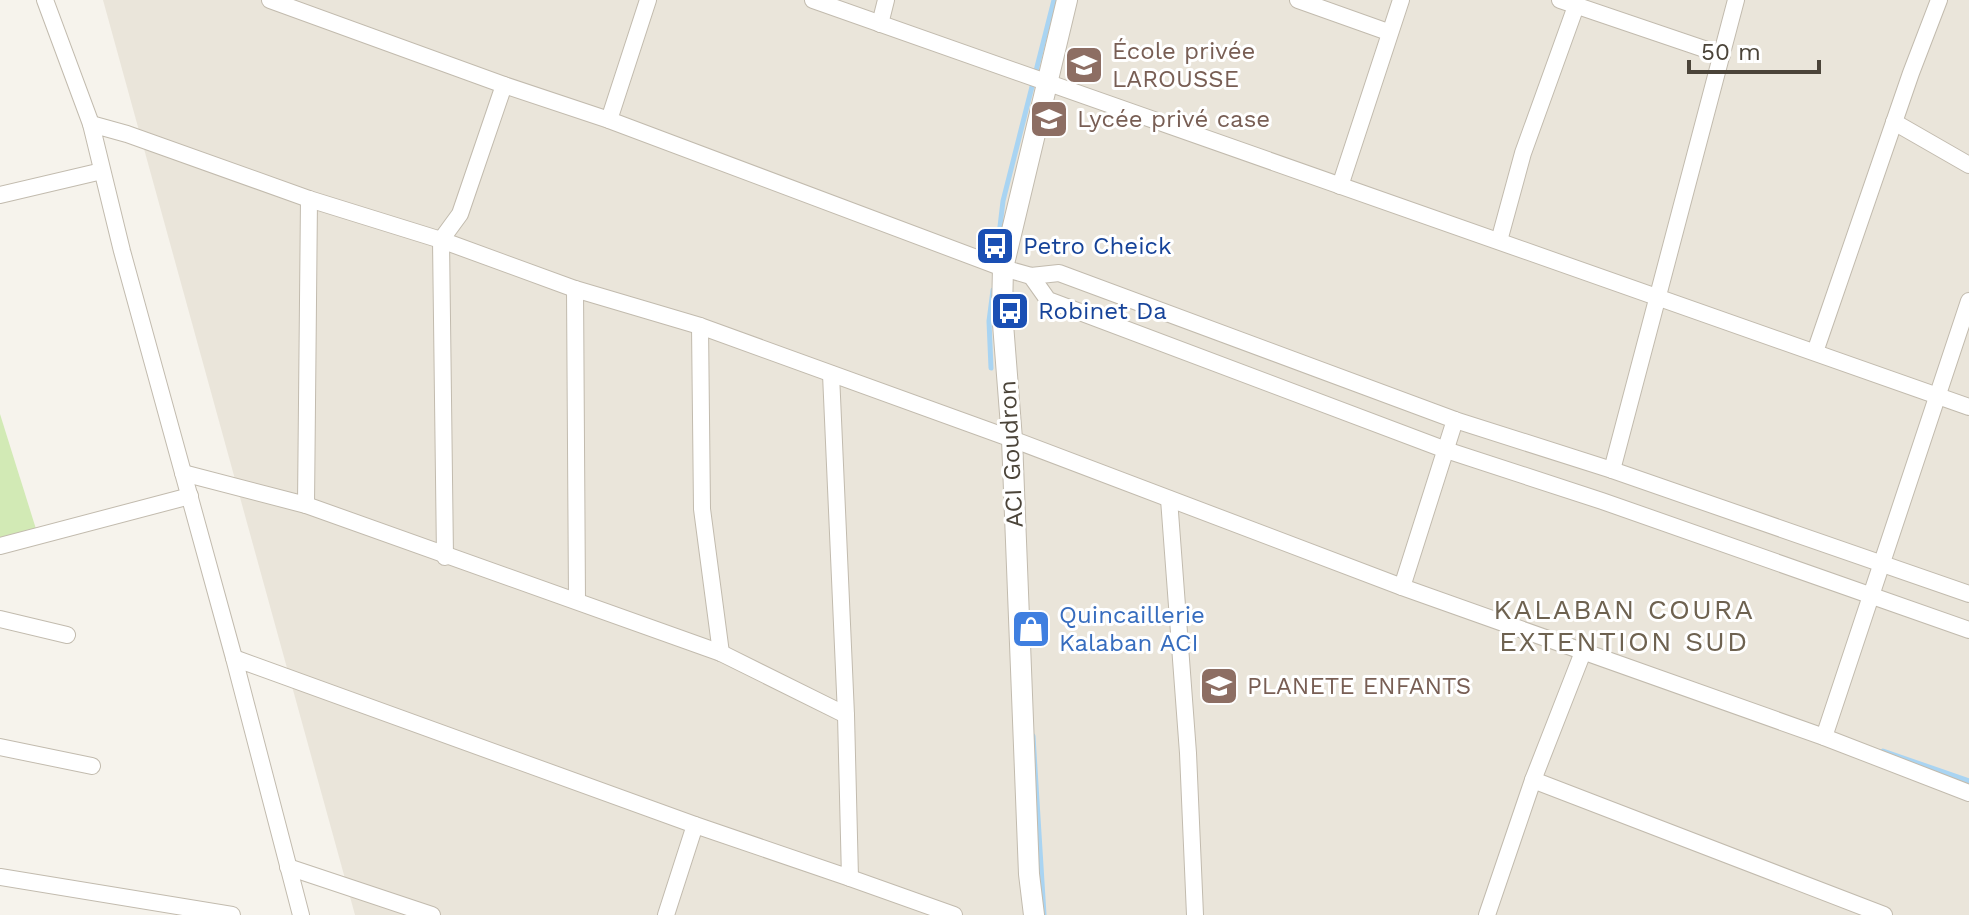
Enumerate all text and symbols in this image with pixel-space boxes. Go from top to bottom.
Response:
scale bar [1689,24,1819,74]
place label: École privée LAROUSSE [1112,37,1255,93]
text: 50 m [1701,38,1761,66]
school or university icon: École privée LAROUSSE [1063,44,1105,86]
school or university icon: Lycée privé case [1028,98,1070,140]
place label: Lycée privé case [1077,105,1270,133]
bus stop icon: Petro Cheick [974,225,1016,267]
place label: Petro Cheick [1023,232,1172,260]
bus stop icon: Robinet Da [989,290,1031,332]
place label: Robinet Da [1038,297,1167,325]
street label: ACI Goudron [993,380,1029,528]
district label: KALABAN COURA EXTENTION SUD [1493,593,1755,658]
place label: Quincaillerie Kalaban ACI [1059,601,1205,657]
shop icon: Quincaillerie Kalaban ACI [1010,608,1052,650]
school or university icon: PLANETE ENFANTS [1198,665,1240,707]
place label: PLANETE ENFANTS [1247,672,1471,700]

